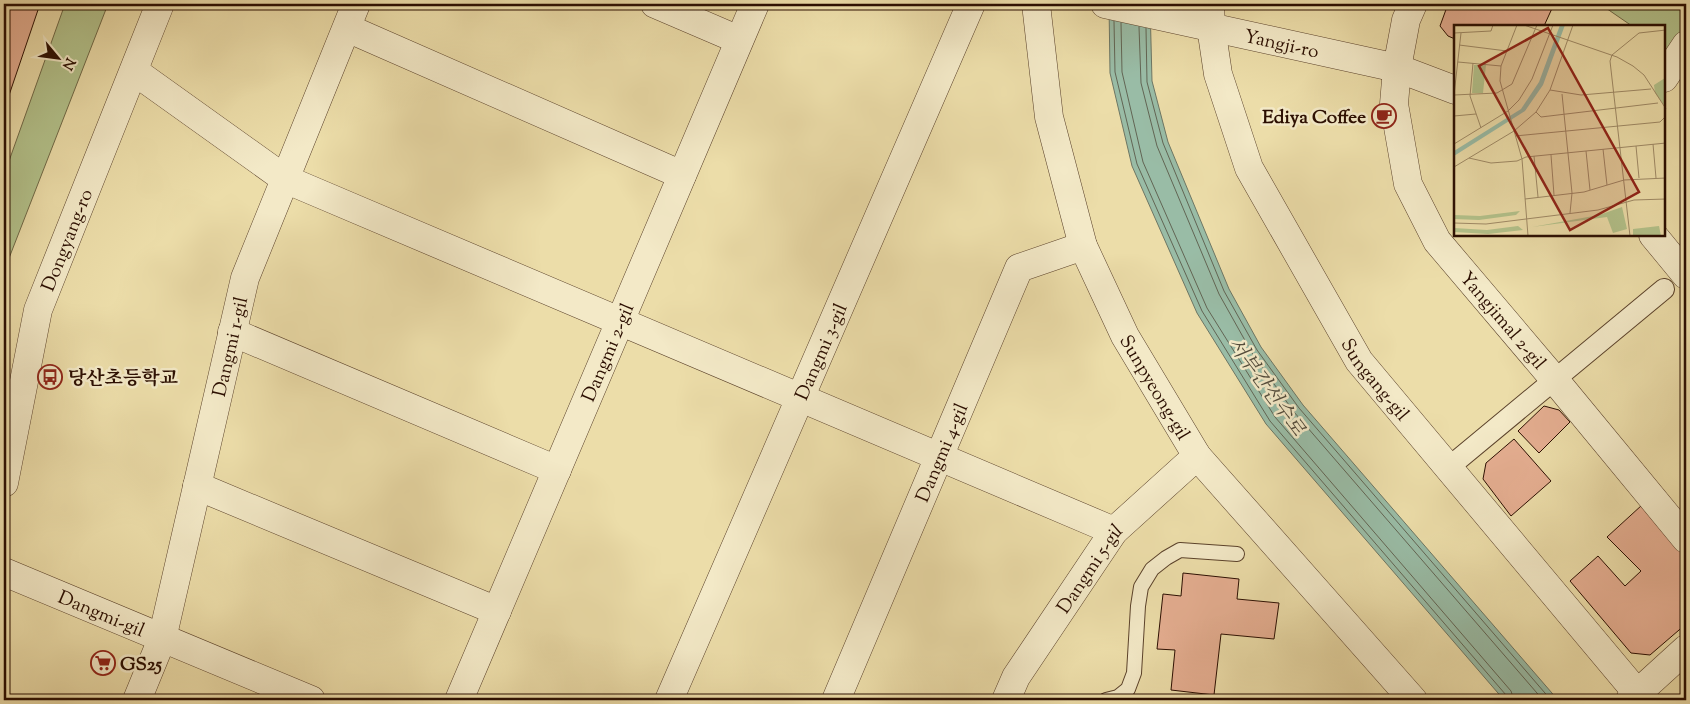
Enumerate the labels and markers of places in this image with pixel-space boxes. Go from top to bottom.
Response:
cafe icon: Ediya Coffee [1371,103,1397,129]
place label: Ediya Coffee [1262,105,1366,132]
bus stop icon: 당산초등학교 [37,364,63,390]
place label: 당산초등학교 [68,366,178,393]
supermarket icon: GS25 [90,650,116,676]
place label: GS25 [120,652,163,679]

